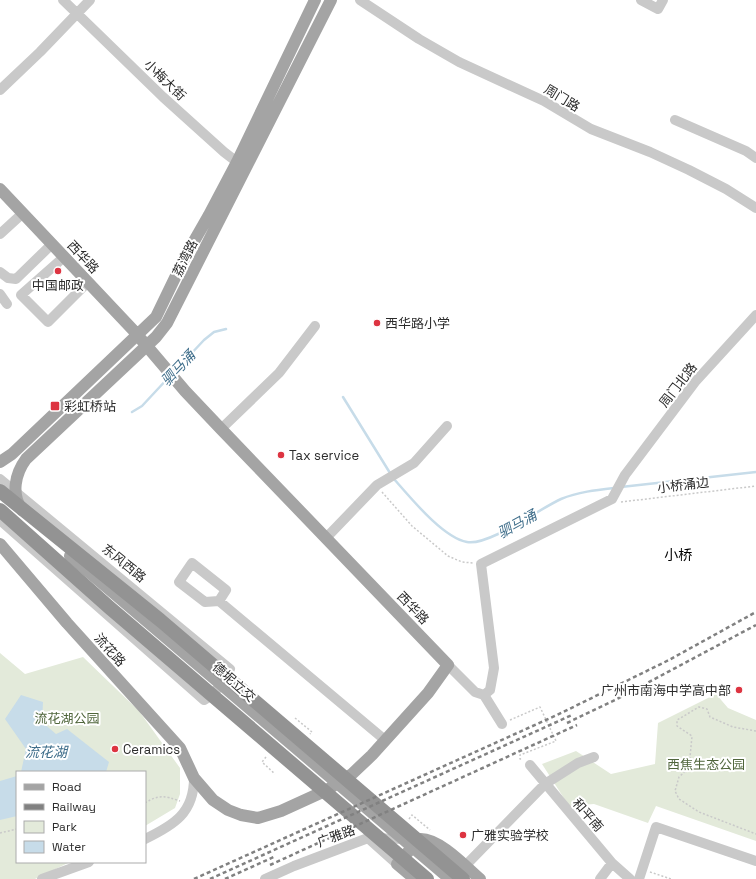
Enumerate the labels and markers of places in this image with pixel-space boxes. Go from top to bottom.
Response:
marker: 中国邮政 [53,266,63,276]
place label: 中国邮政 [32,277,84,294]
place label: 西华路小学 [385,315,450,332]
marker: 西华路小学 [372,318,382,328]
place label: 彩虹桥站 [64,398,116,415]
marker: 彩虹桥站 [49,400,61,412]
place label: Tax service [289,447,359,464]
marker: Tax service [276,450,286,460]
place label: 广州市南海中学高中部 [601,682,731,699]
marker: 广州市南海中学高中部 [734,685,744,695]
place label: Ceramics [123,741,180,758]
marker: Ceramics [110,744,120,754]
place label: 广雅实验学校 [471,827,549,844]
marker: 广雅实验学校 [458,830,468,840]

